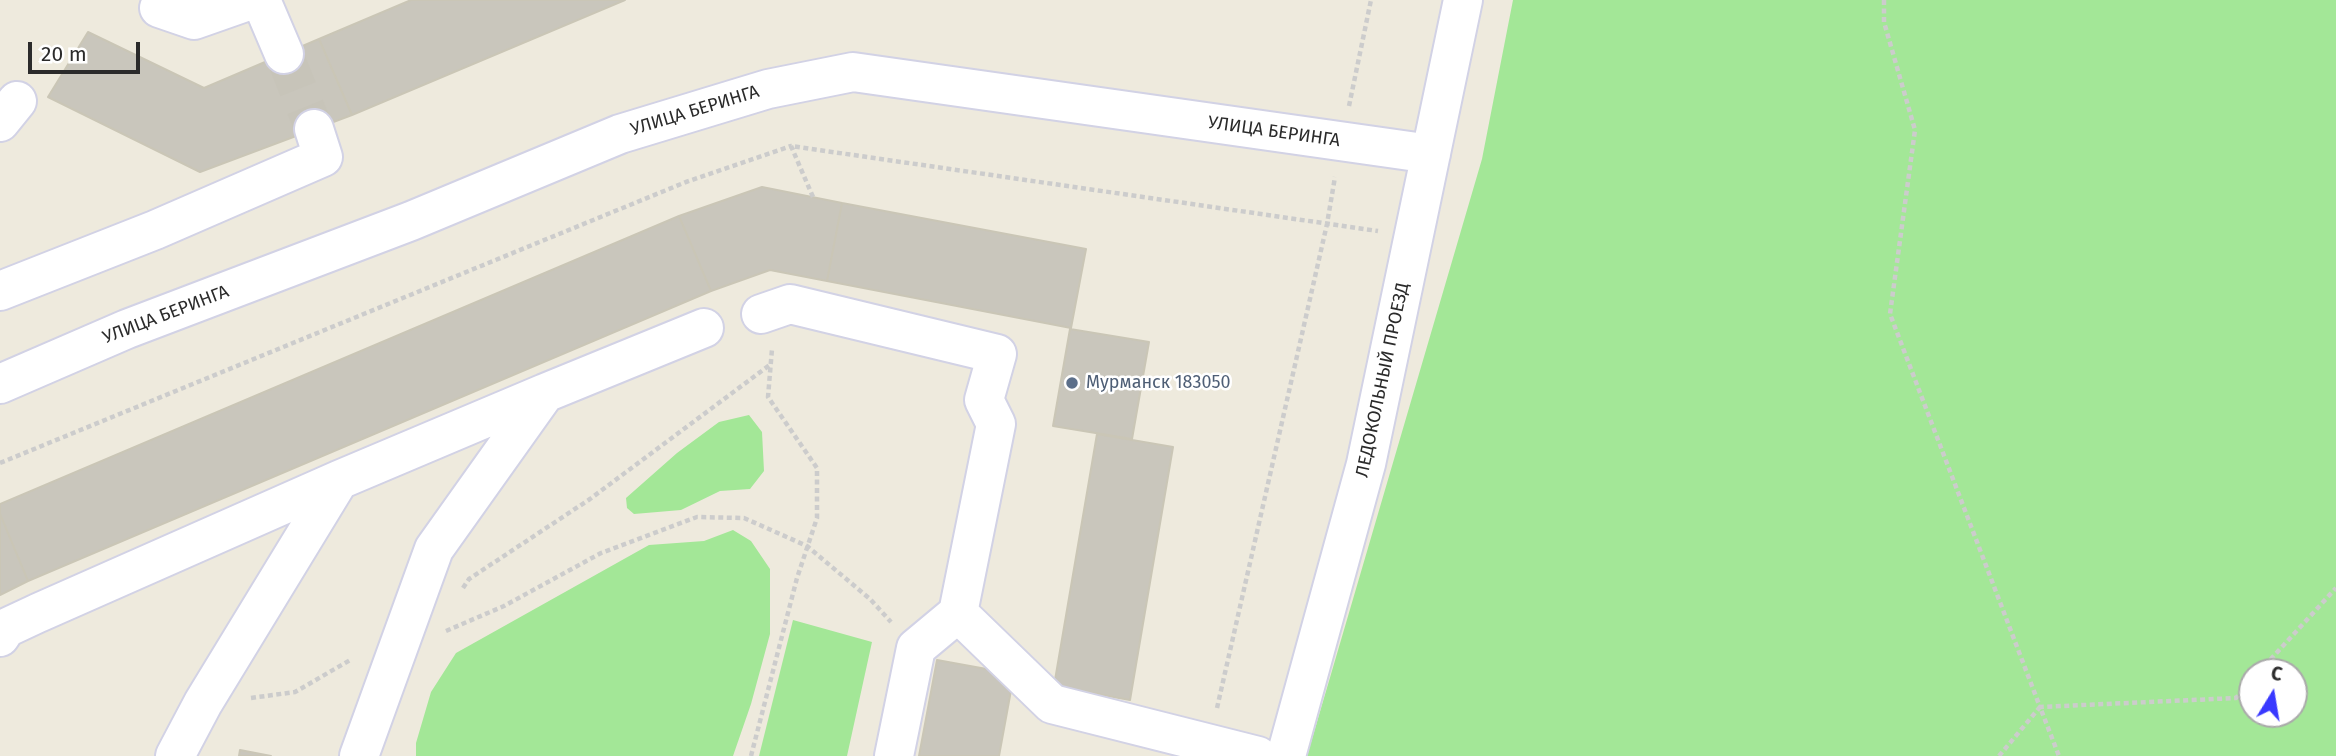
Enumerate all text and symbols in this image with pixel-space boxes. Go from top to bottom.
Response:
scale bar [32,28,144,72]
text: 20 m [41,41,87,67]
street label: УЛИЦА БЕРИНГА [628,81,762,141]
street label: УЛИЦА БЕРИНГА [1207,112,1341,152]
street label: УЛИЦА БЕРИНГА [100,281,232,349]
street label: ЛЕДОКОЛЬНЫЙ ПРОЕЗД [1352,281,1414,479]
place label: Мурманск 183050 [1086,372,1231,394]
marker: Мурманск 183050 [1064,375,1080,391]
north arrow [2238,658,2308,728]
text: С [2269,662,2284,686]

